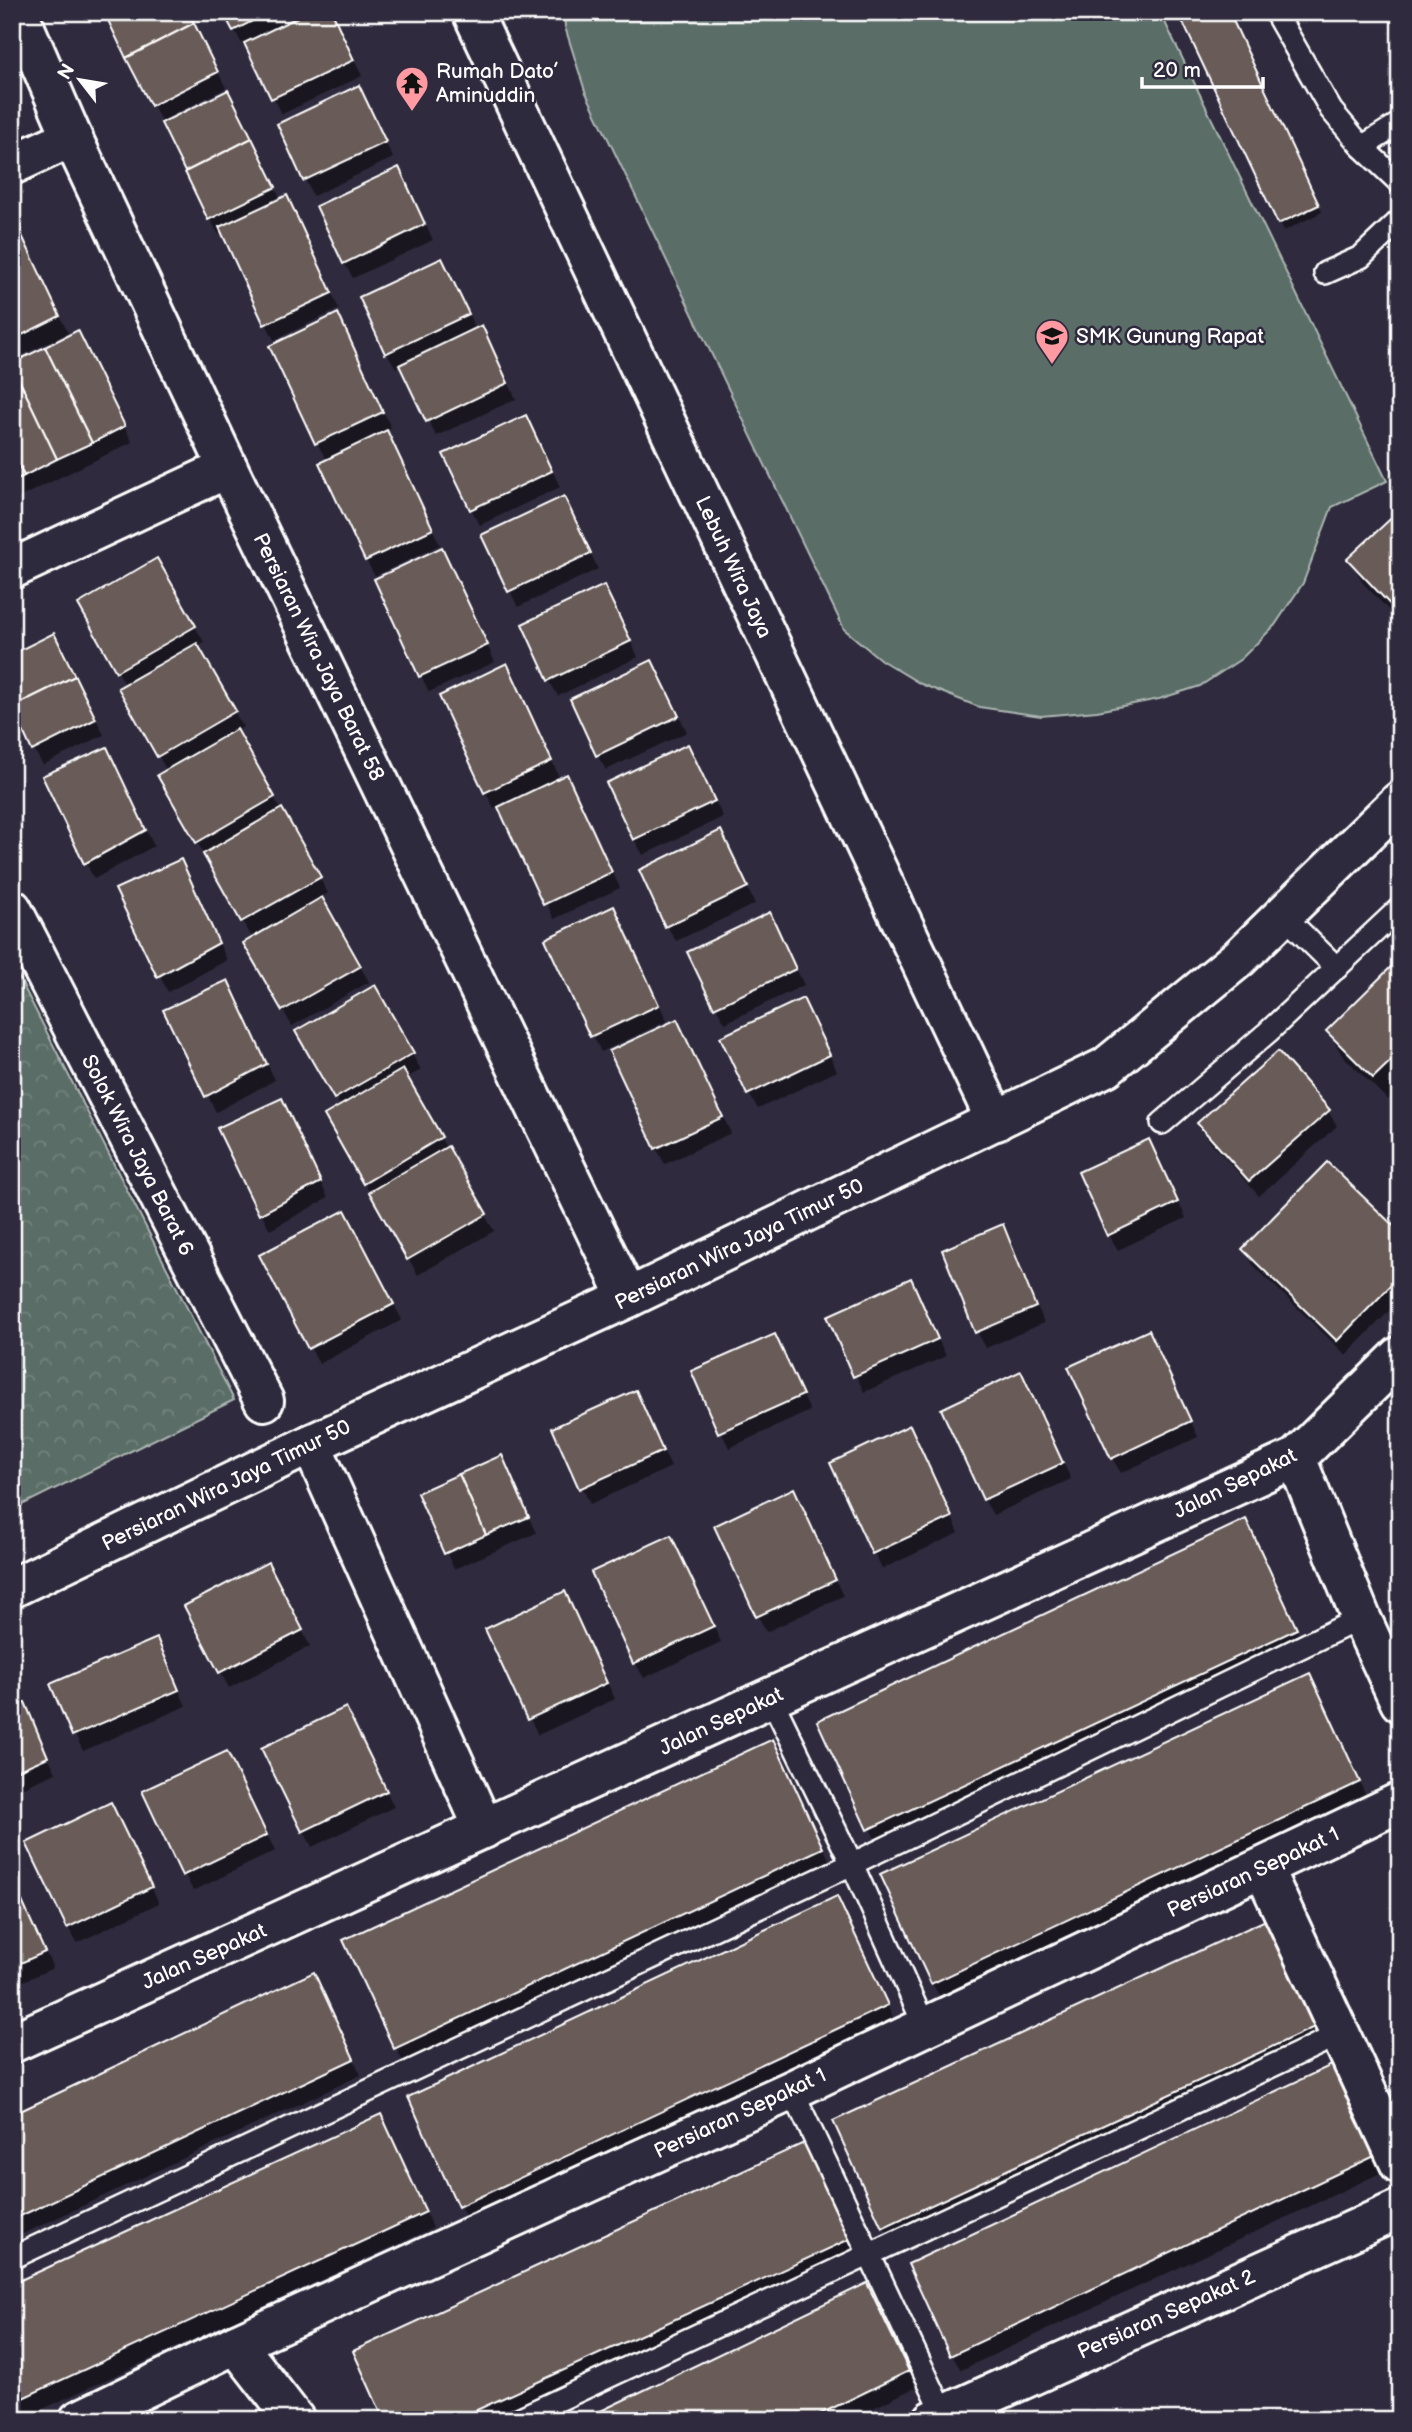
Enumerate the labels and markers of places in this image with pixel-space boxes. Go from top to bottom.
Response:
place label: Rumah Dato’ Aminuddin [436,59,558,108]
temple icon: Rumah Dato’ Aminuddin [393,64,431,113]
school or university icon: SMK Gunung Rapat [1033,317,1071,366]
place label: SMK Gunung Rapat [1076,324,1264,349]

